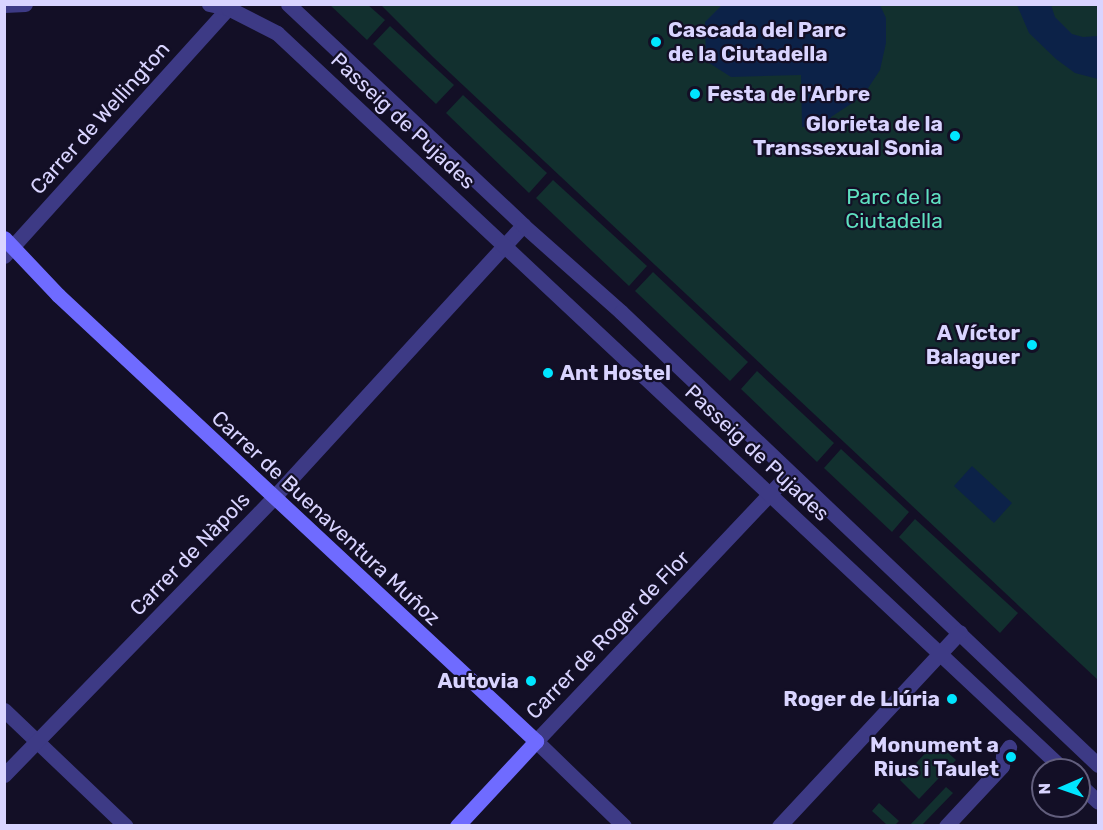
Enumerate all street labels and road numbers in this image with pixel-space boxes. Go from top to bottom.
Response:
street label: Carrer de Wellington [25,36,175,200]
street label: Passeig de Pujades [326,48,480,194]
street label: Passeig de Pujades [680,380,834,526]
street label: Carrer de Buenaventura Muñoz [206,405,446,631]
street label: Carrer de Nàpols [125,487,255,621]
street label: Carrer de Roger de Flor [521,545,695,725]

